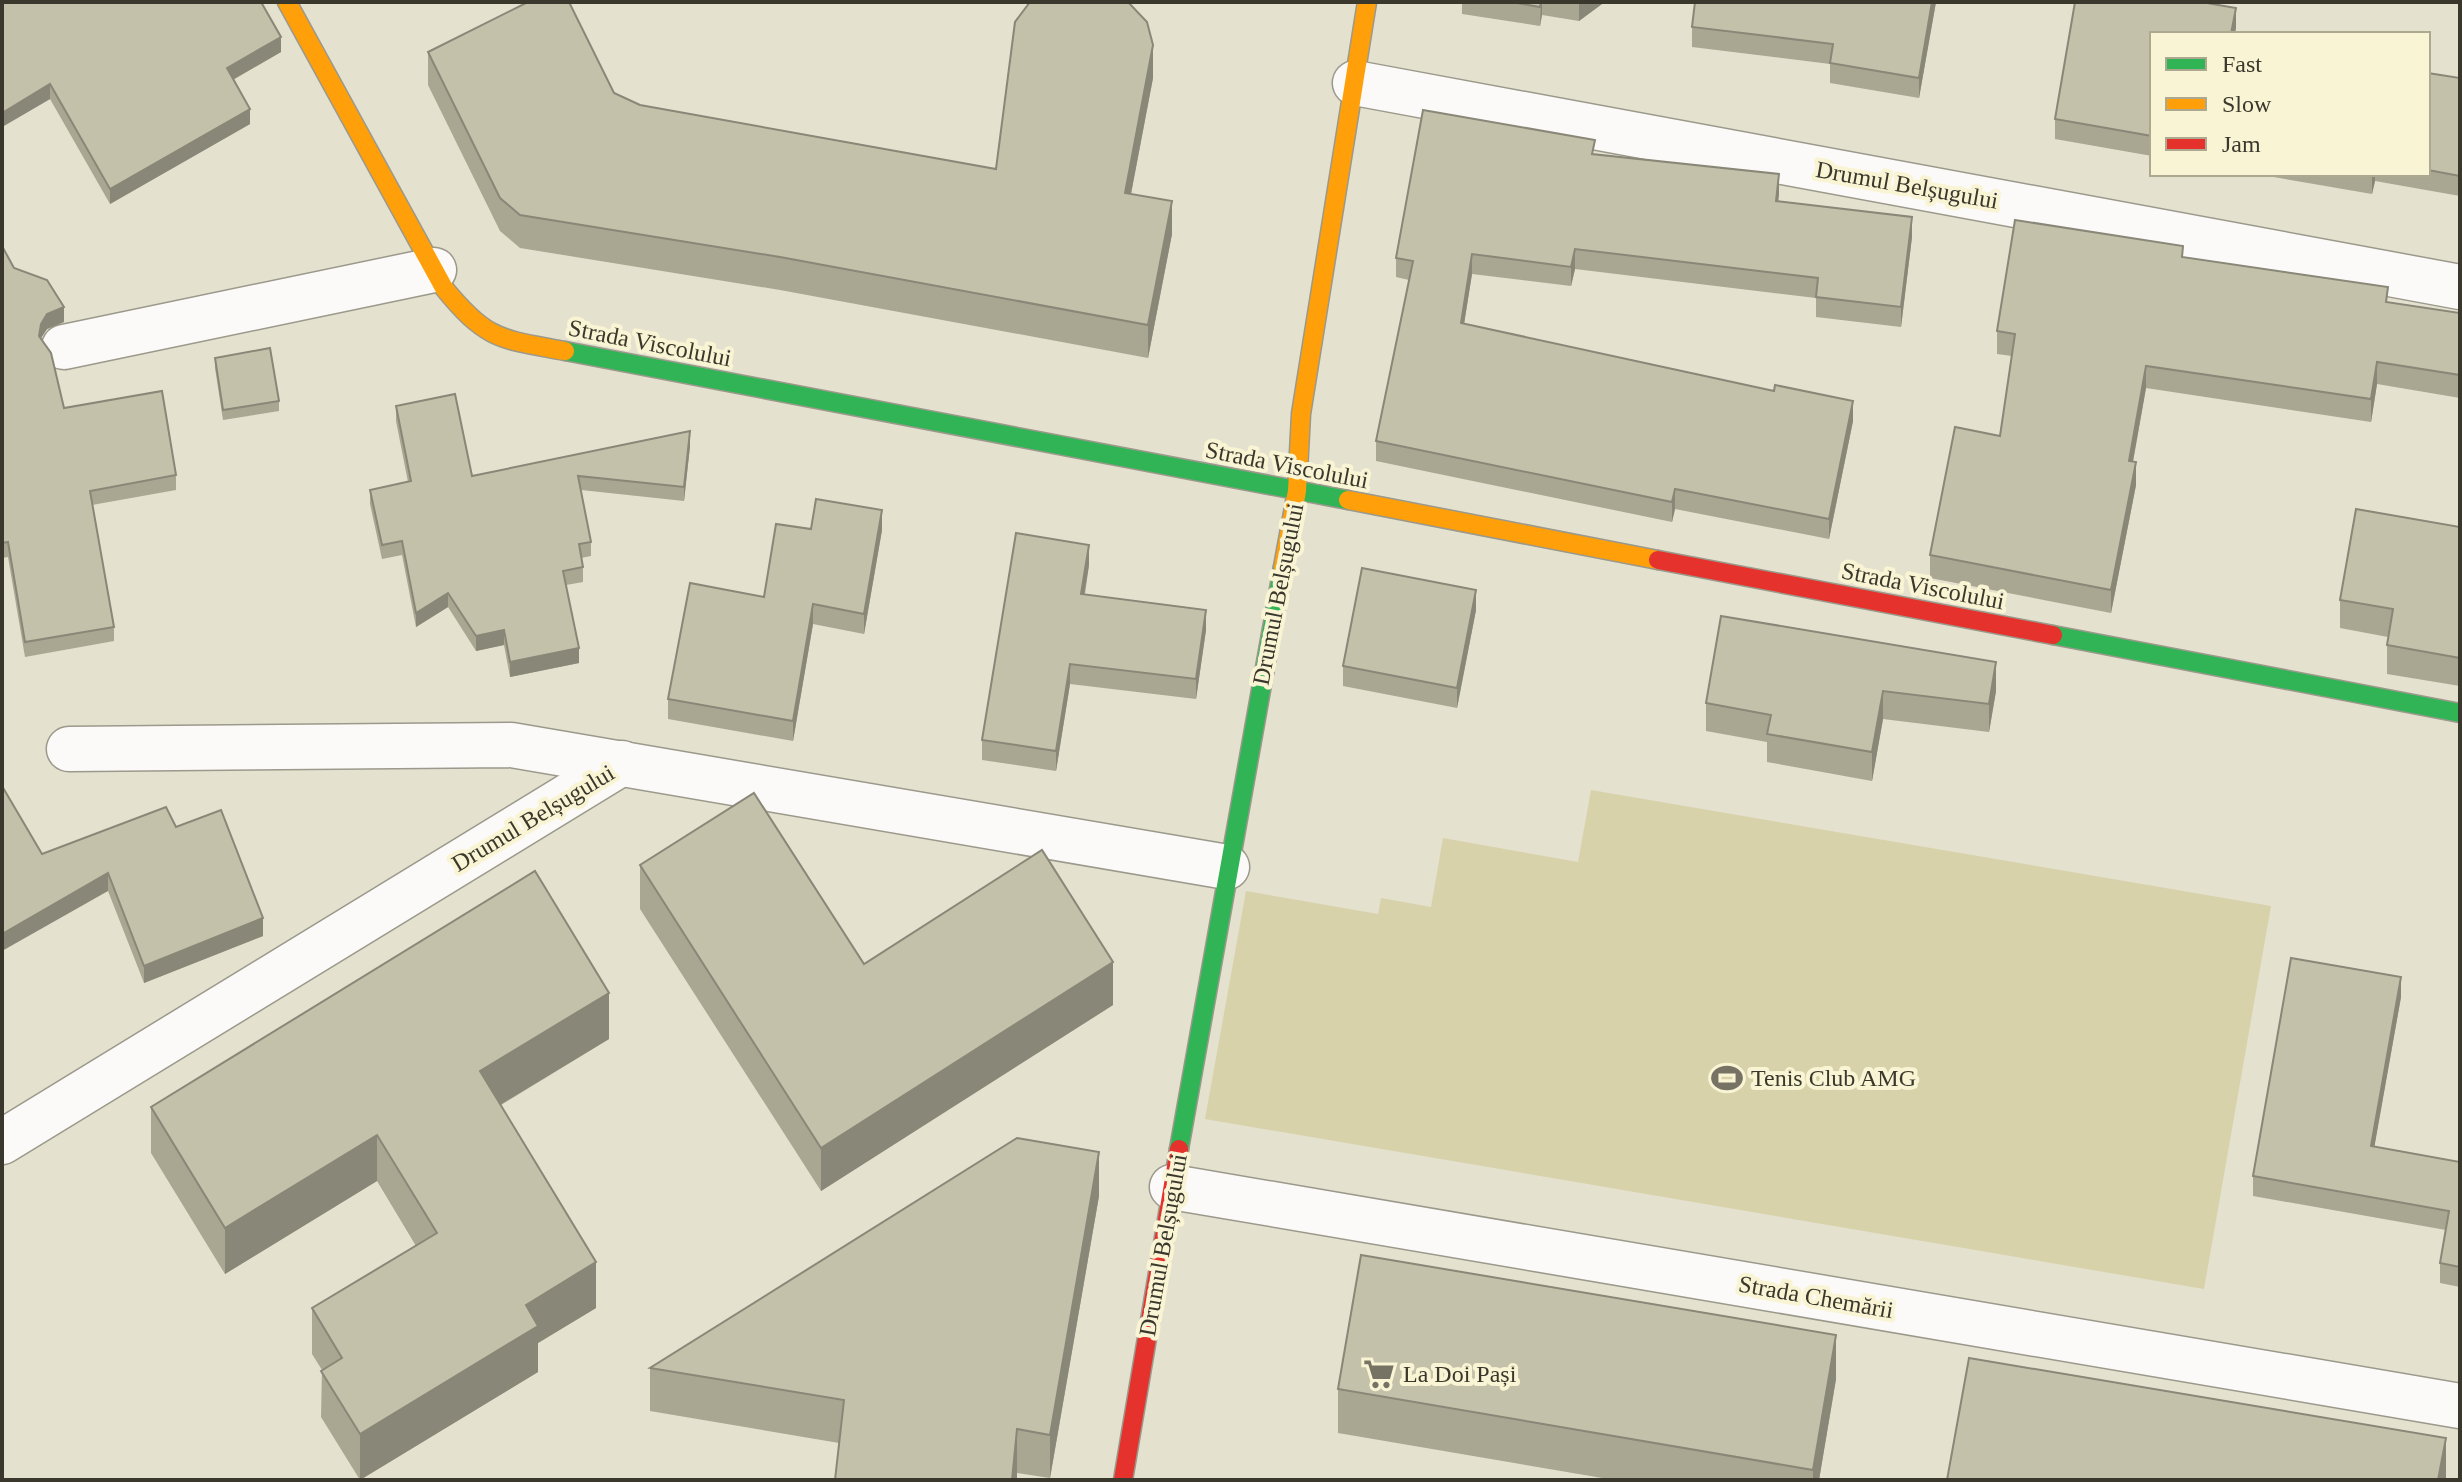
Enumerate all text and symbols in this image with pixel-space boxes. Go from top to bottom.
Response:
legend [2150,32,2430,176]
text: Fast [2222,51,2262,77]
text: Slow [2222,91,2272,117]
text: Jam [2222,131,2261,157]
street label: Drumul Belșugului [1814,156,2001,214]
street label: Strada Viscolului [566,314,734,372]
street label: Strada Viscolului [1203,436,1371,494]
street label: Drumul Belșugului [1248,501,1308,687]
street label: Strada Viscolului [1839,557,2007,615]
street label: Drumul Belșugului [447,759,619,877]
sports icon: Tenis Club AMG [1710,1061,1744,1095]
place label: Tenis Club AMG [1751,1065,1916,1091]
street label: Drumul Belșugului [1134,1151,1192,1338]
street label: Strada Chemării [1737,1271,1896,1323]
supermarket icon: La Doi Pași [1362,1357,1396,1391]
place label: La Doi Pași [1403,1361,1517,1387]

